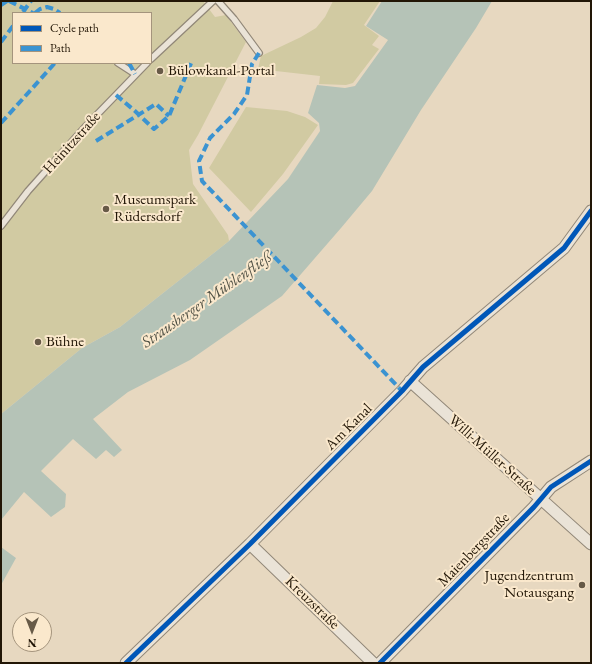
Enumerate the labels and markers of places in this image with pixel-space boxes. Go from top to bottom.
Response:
place label: Bülowkanal-Portal [168,62,275,80]
marker: Bülowkanal-Portal [155,66,165,76]
place label: Museumspark Rüdersdorf [114,191,196,226]
marker: Museumspark Rüdersdorf [101,204,111,214]
place label: Bühne [46,333,84,351]
marker: Bühne [33,337,43,347]
place label: Jugendzentrum Notausgang [484,567,574,602]
marker: Jugendzentrum Notausgang [577,580,587,590]

